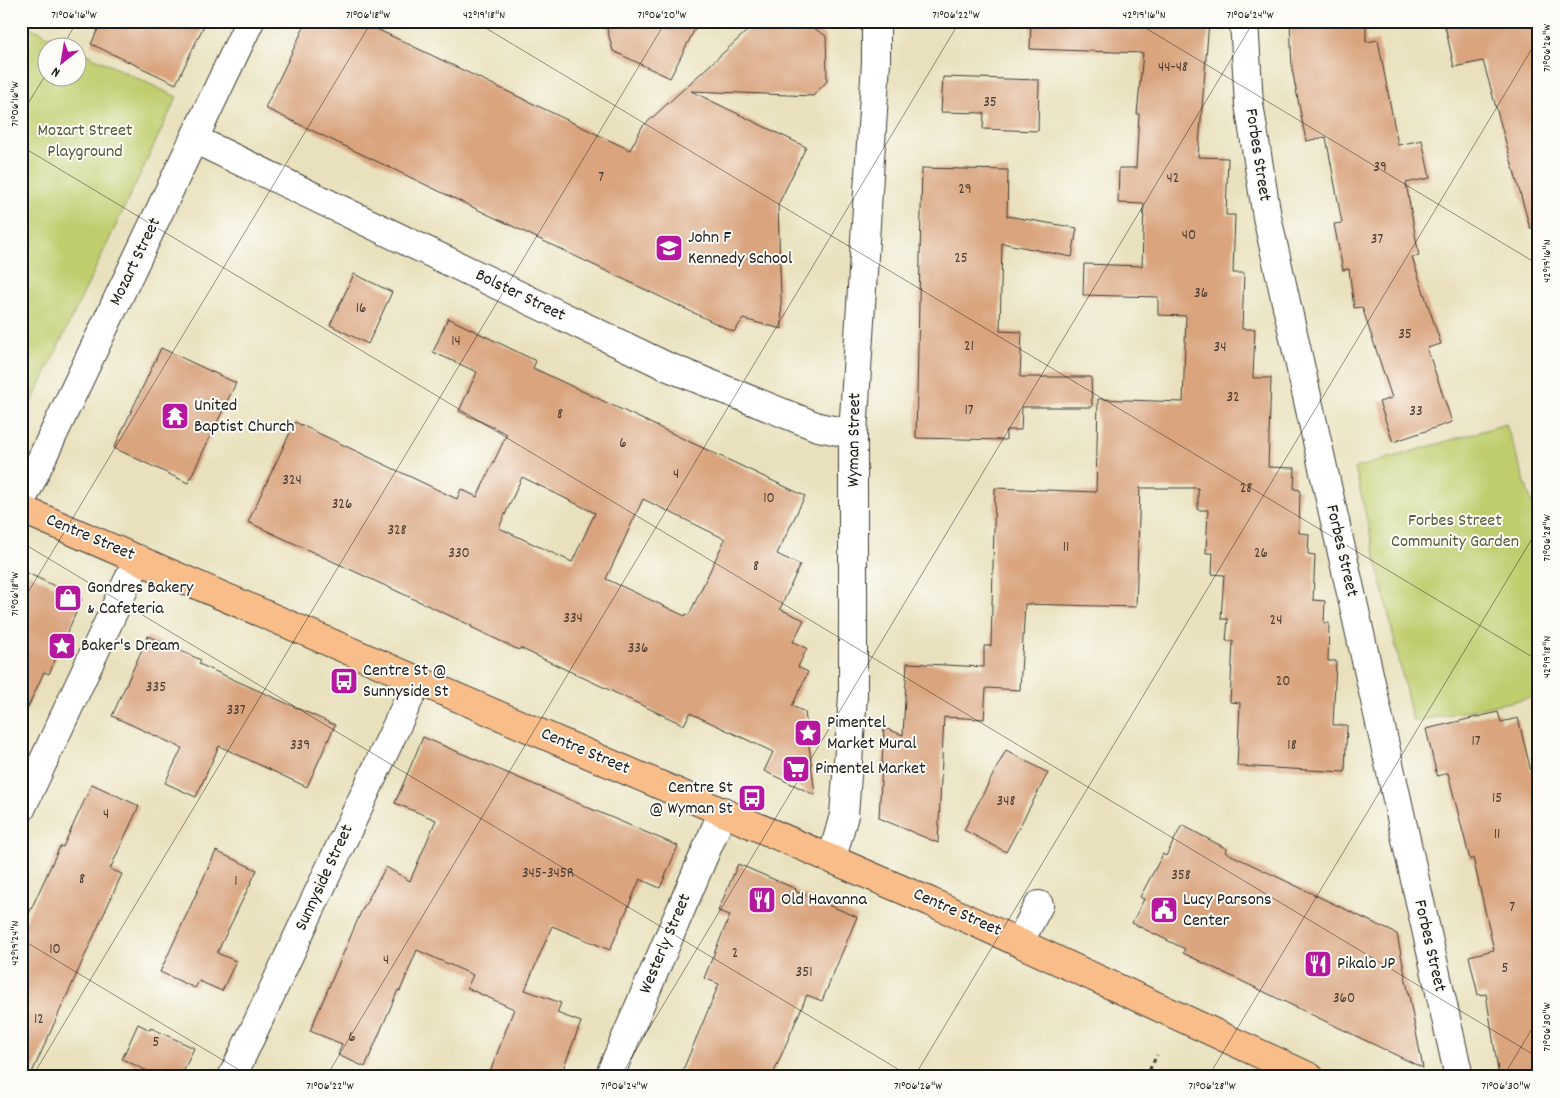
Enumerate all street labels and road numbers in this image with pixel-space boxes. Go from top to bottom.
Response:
street label: Forbes Street [1237,107,1277,204]
street label: Mozart Street [104,214,168,310]
street label: Bolster Street [471,263,570,329]
street label: Wyman Street [842,392,868,488]
street label: Forbes Street [1318,502,1364,600]
street label: Centre Street [42,508,139,568]
street label: Centre Street [537,722,634,782]
street label: Sunnyside Street [289,820,361,935]
street label: Centre Street [909,882,1005,944]
street label: Westerly Street [634,890,698,998]
street label: Forbes Street [1406,897,1452,995]

